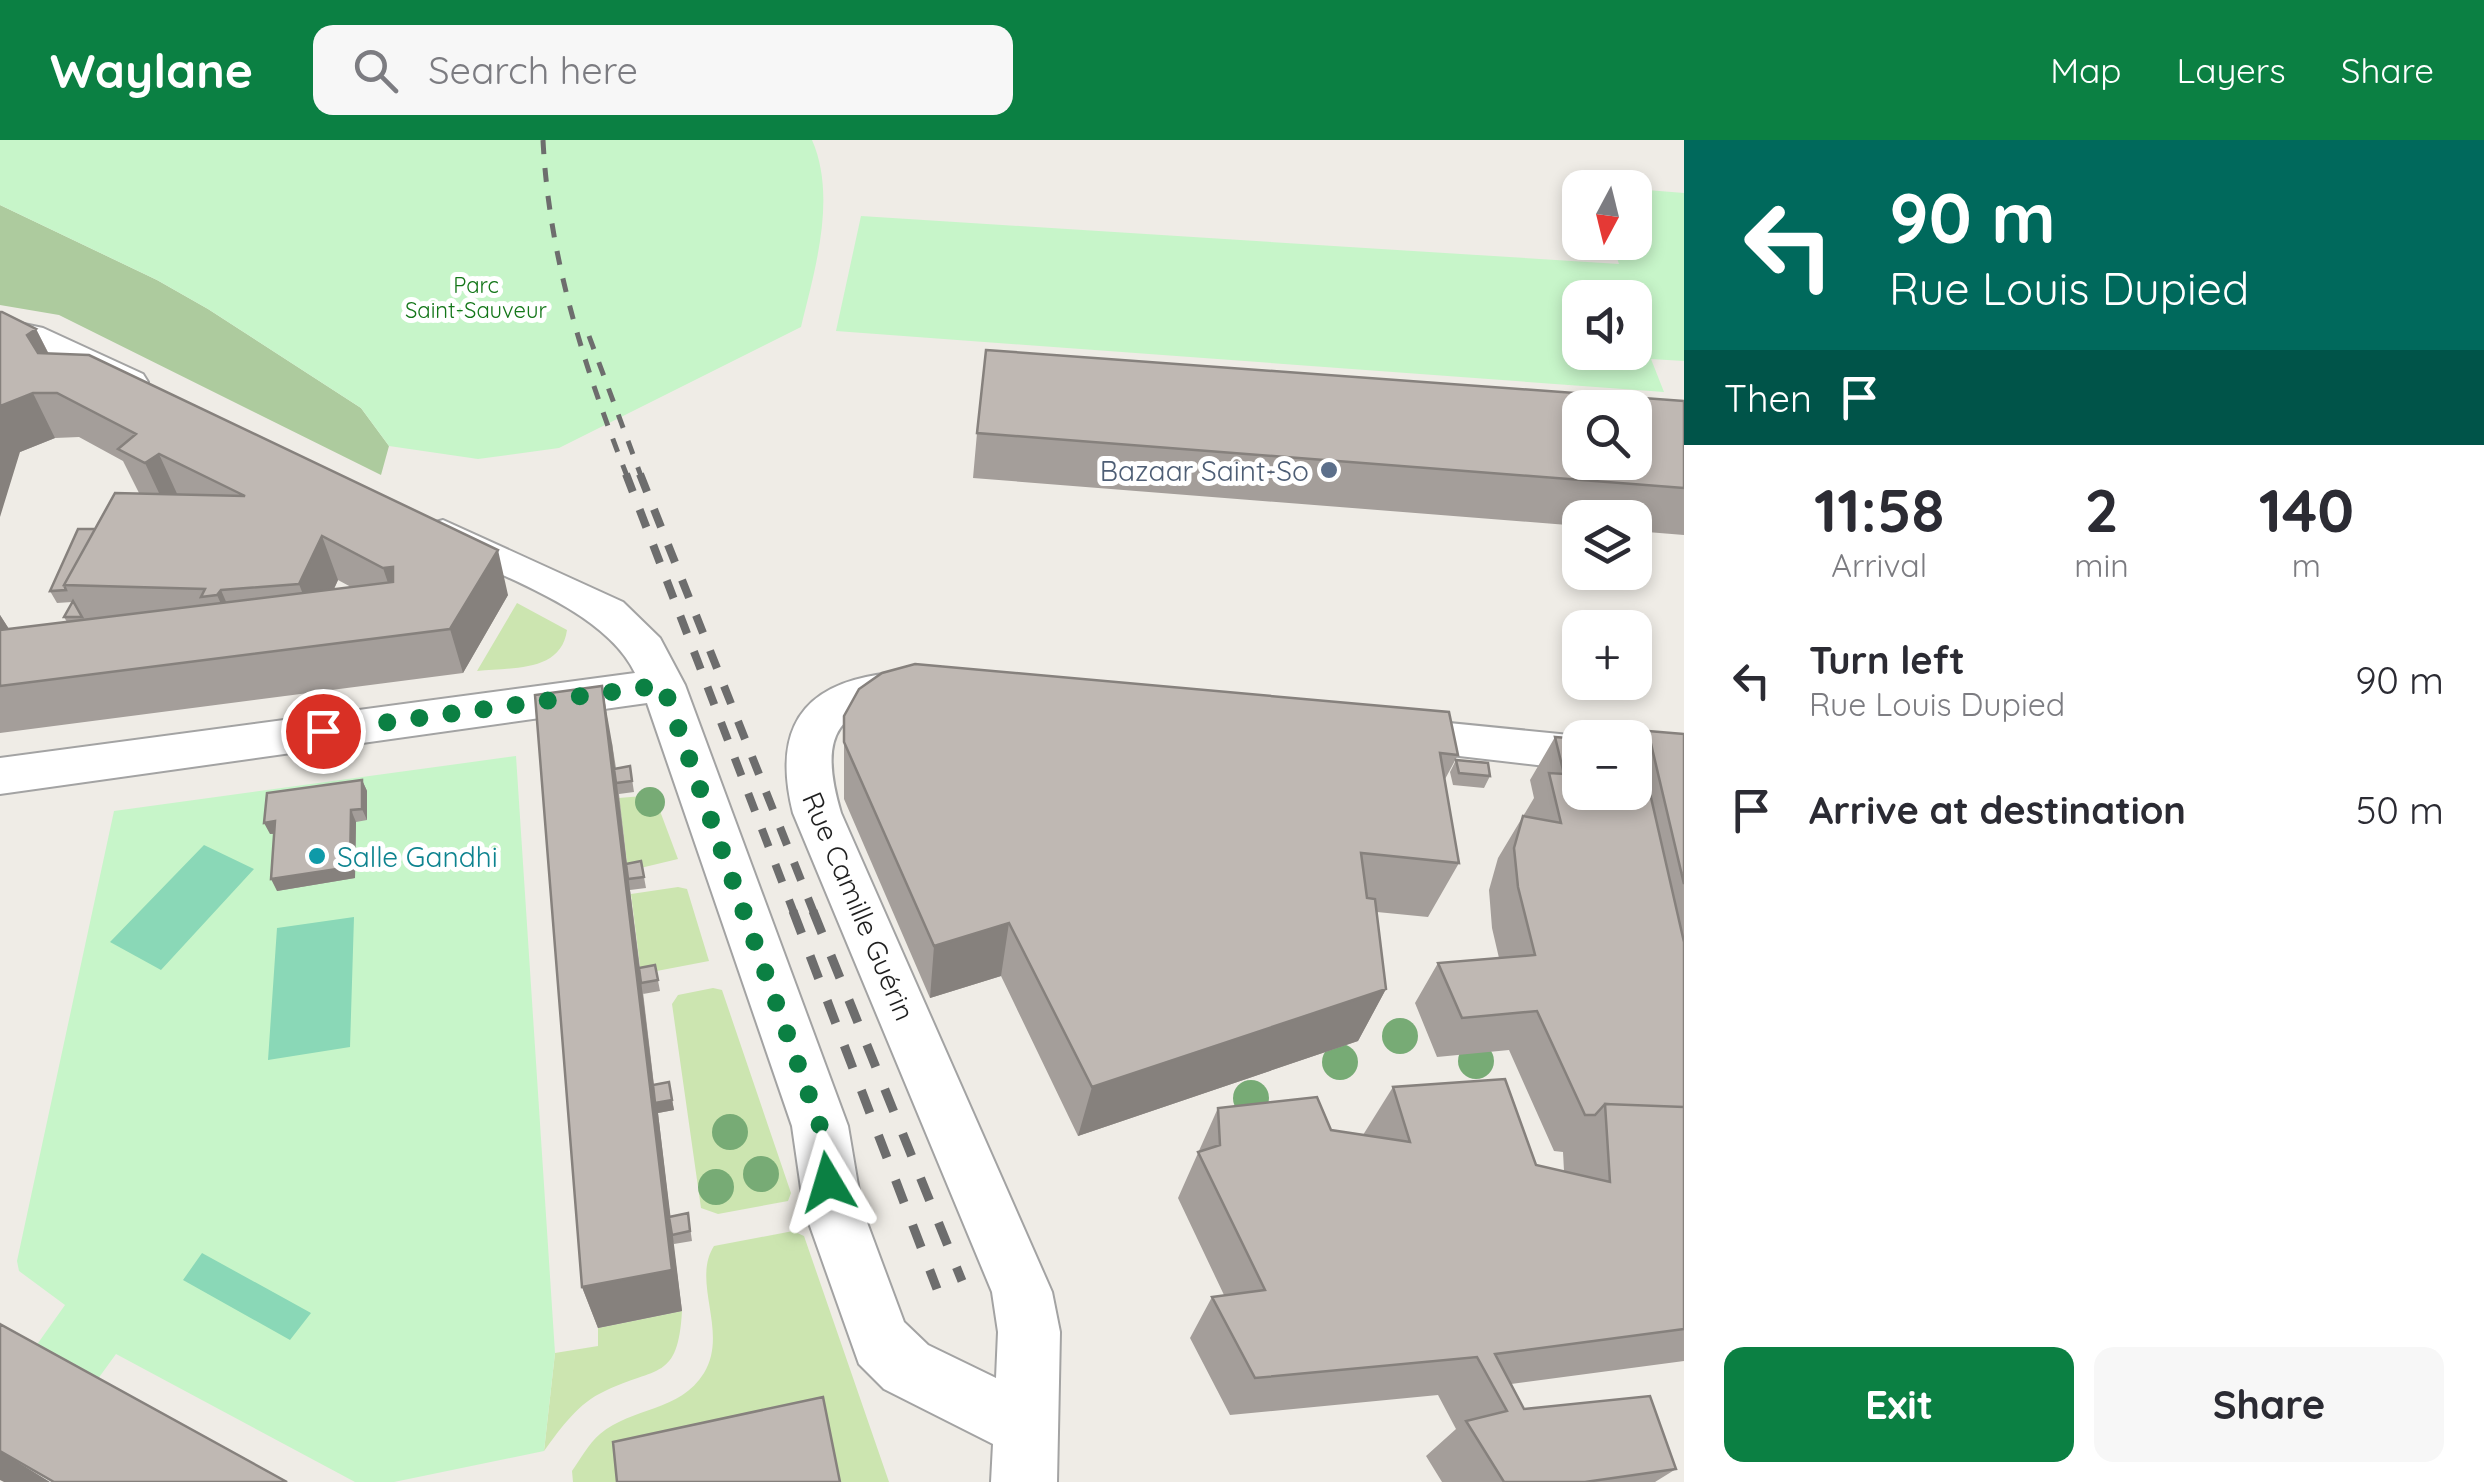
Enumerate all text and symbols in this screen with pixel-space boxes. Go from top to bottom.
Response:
search box [313,25,1013,115]
text: Waylane [50,40,253,100]
icon: search [348,43,403,98]
text: Search here [428,46,638,94]
text: Map [2050,48,2122,92]
text: Layers [2177,48,2286,92]
text: Share [2341,48,2434,92]
north arrow [1562,170,1652,260]
map controls [1562,170,1652,810]
text: 90 m [1889,173,2056,261]
icon: left [1724,180,1854,310]
text: Rue Louis Dupied [1889,260,2249,316]
park label: Parc Saint-Sauveur [405,271,548,324]
button: sound [1562,280,1652,370]
icon: arrive [1832,370,1887,425]
text: Then [1724,374,1812,422]
button: search [1562,390,1652,480]
place label: Bazaar Saint-So [1100,453,1309,488]
marker: Bazaar Saint-So [1318,459,1340,481]
text: 11:58 [1814,472,1944,547]
text: 2 [2084,472,2119,547]
text: 140 [2259,472,2354,547]
button: layers [1562,500,1652,590]
text: Arrival [1831,545,1927,585]
text: min [2074,545,2129,585]
text: m [2292,545,2321,585]
button: + [1562,610,1652,700]
text: Turn left [1809,636,1965,684]
icon: left [1724,653,1779,708]
text: 90 m [2355,656,2444,704]
text: Rue Louis Dupied [1809,684,2065,724]
pin [281,689,366,774]
icon: arrive [296,704,351,759]
button: − [1562,720,1652,810]
icon: arrive [1724,783,1779,838]
street label: Rue Camille Guérin [795,786,923,1026]
text: Arrive at destination [1809,786,2186,834]
text: 50 m [2356,786,2444,834]
place label: Salle Gandhi [337,839,498,874]
marker: Salle Gandhi [306,845,328,867]
position arrow [776,1130,880,1234]
button: Exit [1724,1347,2074,1462]
button: Share [2094,1347,2444,1462]

